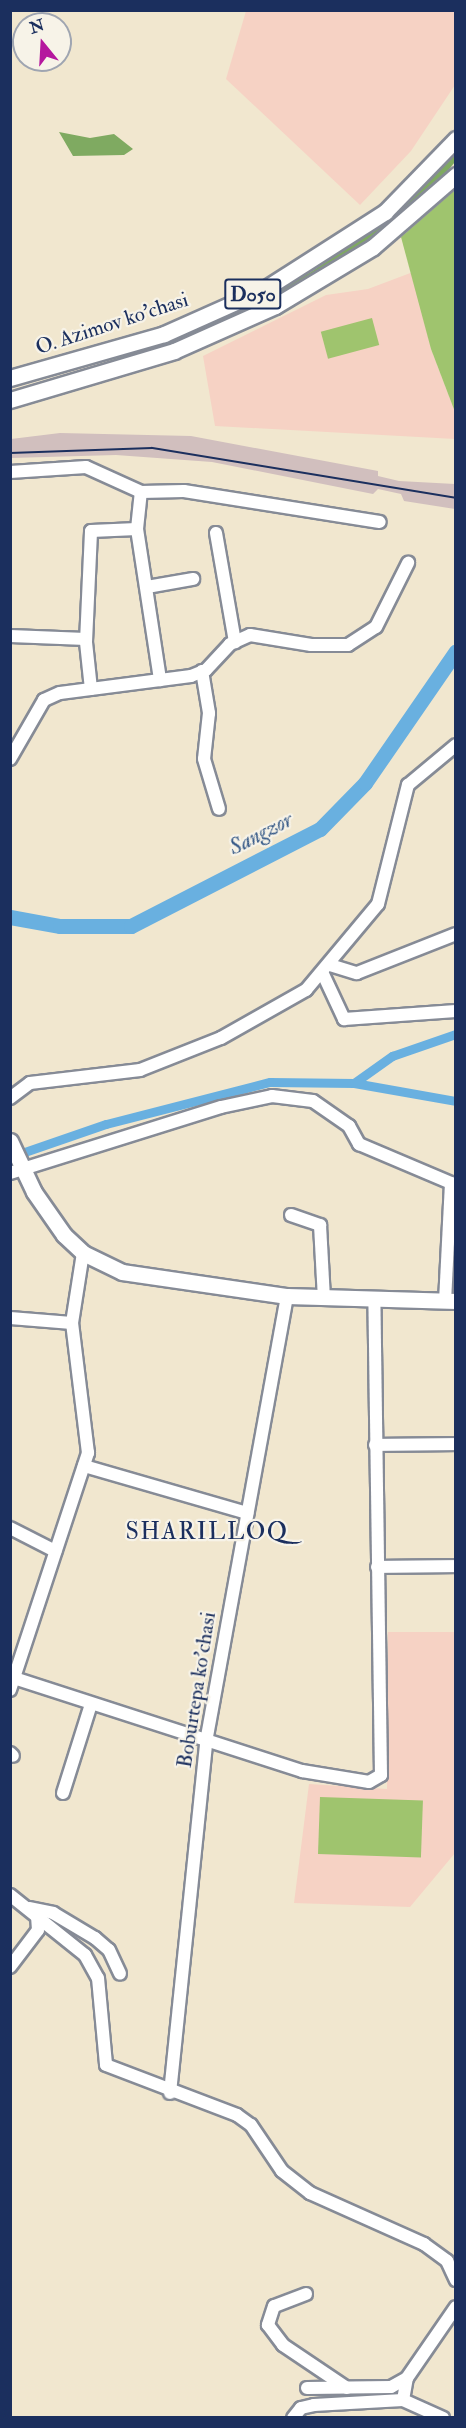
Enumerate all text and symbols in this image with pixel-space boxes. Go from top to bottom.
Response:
north arrow [12,12,72,72]
text: N [27,15,47,39]
road number: D050 [223,277,283,311]
street label: O. Azimov ko'chasi [32,287,192,361]
water label: Sangzor [225,807,297,861]
district label: SHARILLOQ [125,1518,289,1546]
street label: Boburtepa ko'chasi [172,1610,222,1770]

